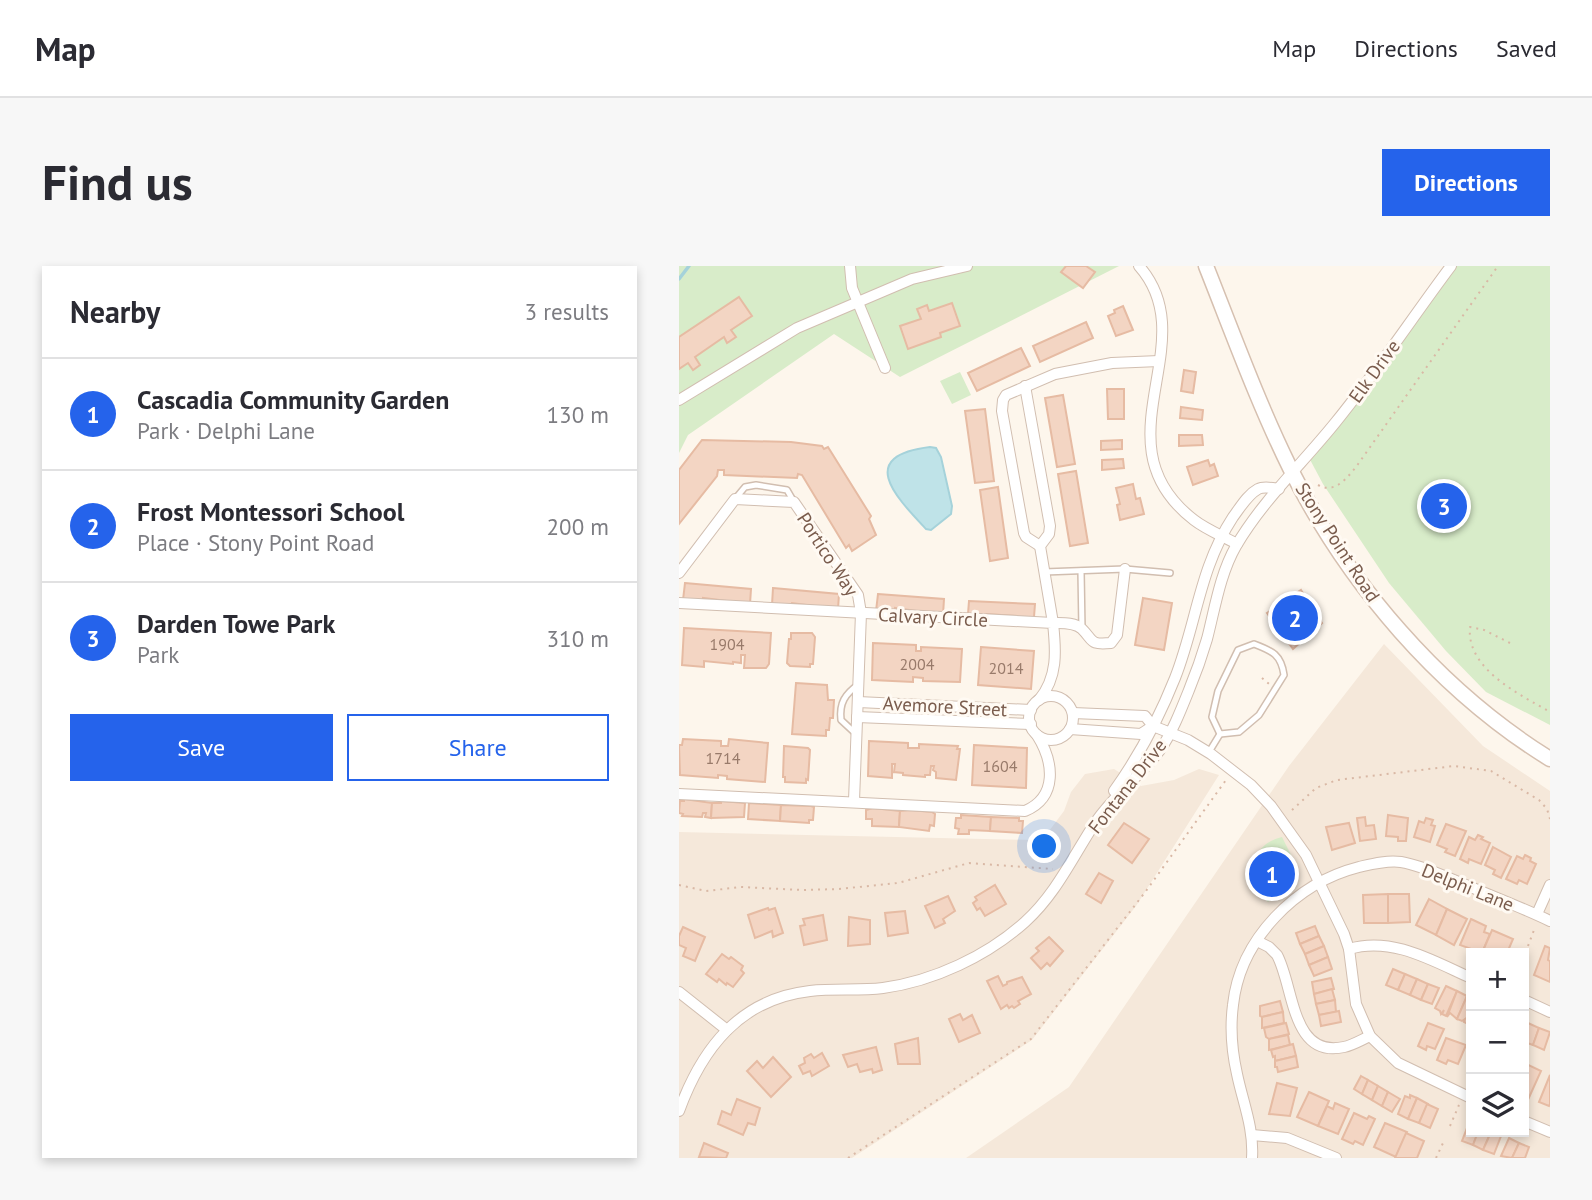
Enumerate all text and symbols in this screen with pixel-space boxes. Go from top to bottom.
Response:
text: Map [35,27,96,70]
text: Map [1272,33,1316,64]
text: Directions [1354,33,1458,64]
text: Saved [1496,33,1557,64]
button: Directions [1382,149,1550,216]
text: Find us [42,150,193,214]
text: Nearby [70,292,160,331]
text: 3 results [525,297,609,326]
street label: Elk Drive [1343,335,1405,407]
text: Cascadia Community Garden [137,383,449,416]
text: 1 [86,400,100,429]
text: 130 m [547,400,609,429]
text: Park · Delphi Lane [137,416,315,445]
street label: Stony Point Road [1290,478,1386,606]
pin: 3 [1421,480,1467,532]
text: Frost Montessori School [137,495,404,528]
street label: Portico Way [792,508,864,600]
text: 2 [86,512,100,541]
text: 200 m [547,512,609,541]
text: Place · Stony Point Road [137,528,374,557]
pin: 2 [1272,592,1318,644]
street label: Calvary Circle [877,602,989,632]
text: Darden Towe Park [137,607,335,640]
text: 3 [86,624,100,653]
text: 310 m [547,624,609,653]
house number: 1904 [710,634,745,654]
text: Park [137,640,179,669]
house number: 2004 [900,654,935,674]
house number: 2014 [989,658,1024,678]
street label: Avemore Street [882,691,1008,721]
button: Save [70,714,333,781]
button: Share [347,714,609,781]
street label: Fontana Drive [1083,734,1171,838]
house number: 1714 [706,748,741,768]
house number: 1604 [983,756,1018,776]
your location [1027,829,1061,863]
pin: 1 [1249,848,1295,900]
street label: Delphi Lane [1418,858,1518,916]
map controls [1466,948,1529,1137]
button: + [1466,948,1529,1011]
button: − [1466,1011,1529,1074]
button: layers [1466,1074,1529,1137]

